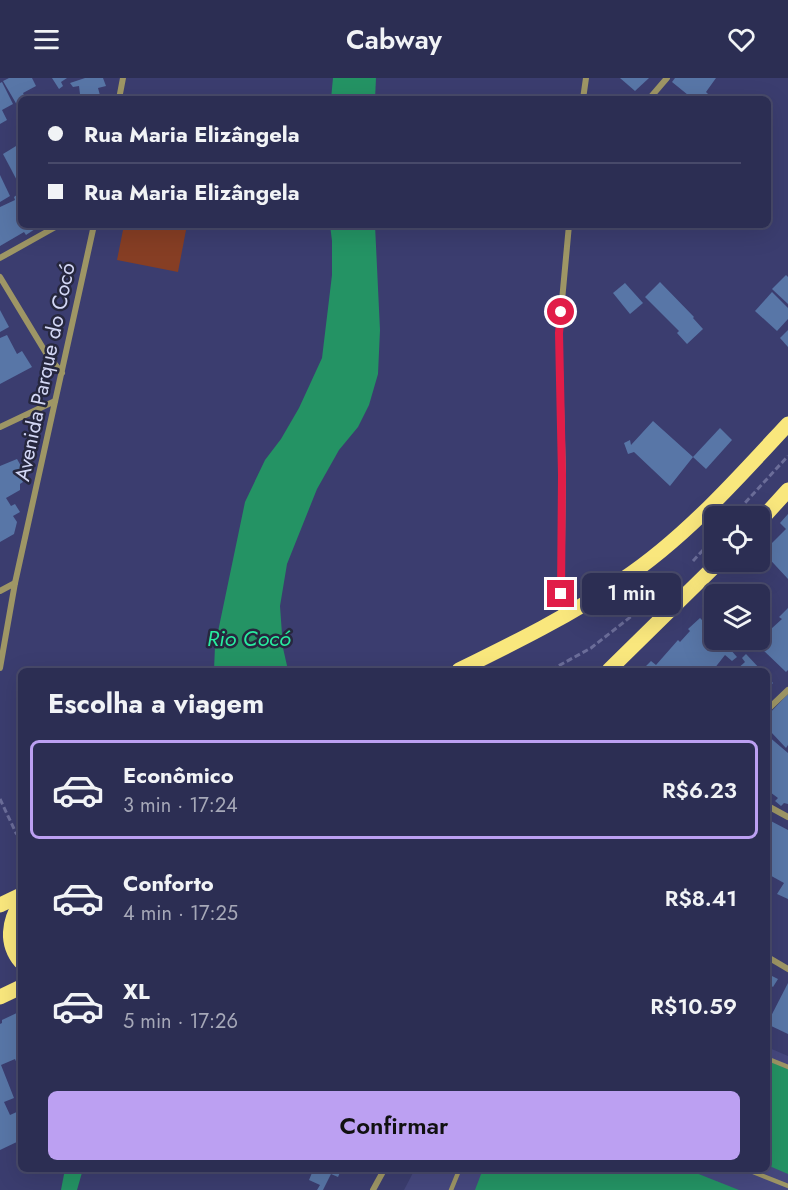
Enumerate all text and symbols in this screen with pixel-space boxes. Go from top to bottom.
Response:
text: Cabway [346,20,442,59]
icon: menu [30,23,63,56]
icon: heart [725,23,758,56]
text: Rua Maria Elizângela [84,118,300,150]
text: Rua Maria Elizângela [84,176,300,208]
street label: Avenida Parque do Cocó [7,260,83,484]
route start [547,298,574,325]
map controls [704,506,770,650]
button: locate [704,506,770,572]
callout: 1 min [582,573,681,615]
text: 1 min [607,579,656,608]
route end [547,580,574,607]
button: layers [704,584,770,650]
water label: Rio Cocó [207,622,291,654]
text: Escolha a viagem [48,684,264,723]
text: Econômico [123,759,234,791]
icon: car [51,763,105,817]
text: R$6.23 [662,774,737,806]
text: 3 min · 17:24 [123,791,238,820]
text: Conforto [123,867,214,899]
icon: car [51,871,105,925]
text: R$8.41 [665,882,737,914]
text: 4 min · 17:25 [123,899,238,928]
text: XL [123,975,150,1007]
icon: car [51,979,105,1033]
text: R$10.59 [650,990,737,1022]
text: 5 min · 17:26 [123,1007,238,1036]
button: Confirmar [48,1091,740,1160]

